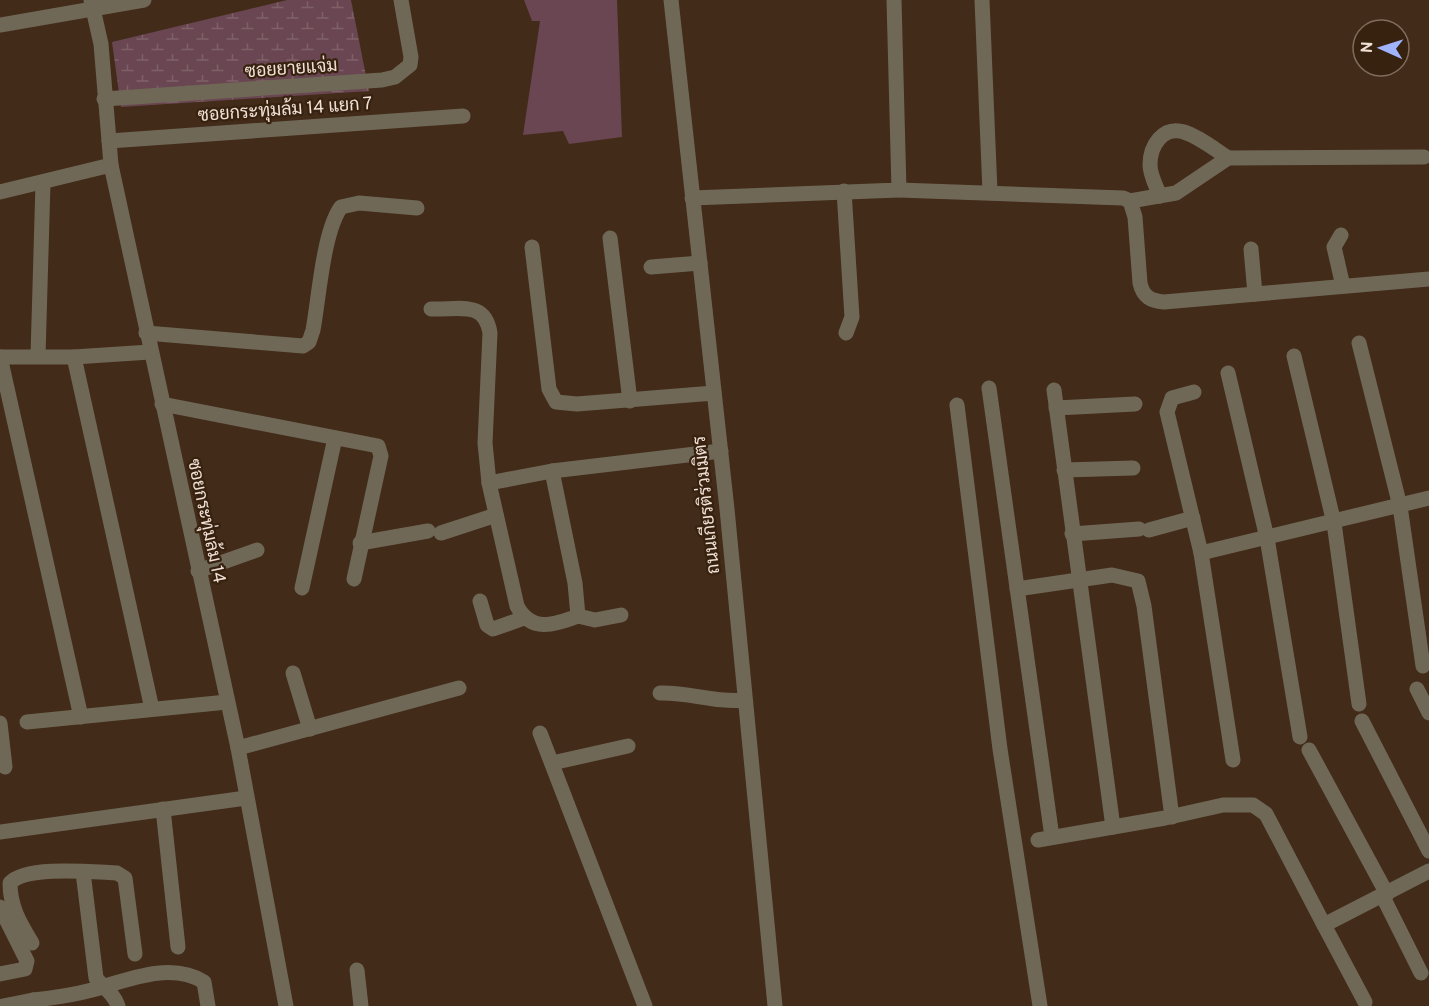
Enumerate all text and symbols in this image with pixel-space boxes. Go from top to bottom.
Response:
north arrow [1351,18,1411,78]
text: N [1358,41,1378,54]
street label: ซอยยายแจ่ม [244,53,338,84]
street label: ซอยกระทุ่มล้ม 14 แยก 7 [197,91,373,128]
street label: ถนนเกียรติร่วมมิตร [686,434,726,575]
street label: ซอยกระทุ่มล้ม 14 [181,456,232,586]

